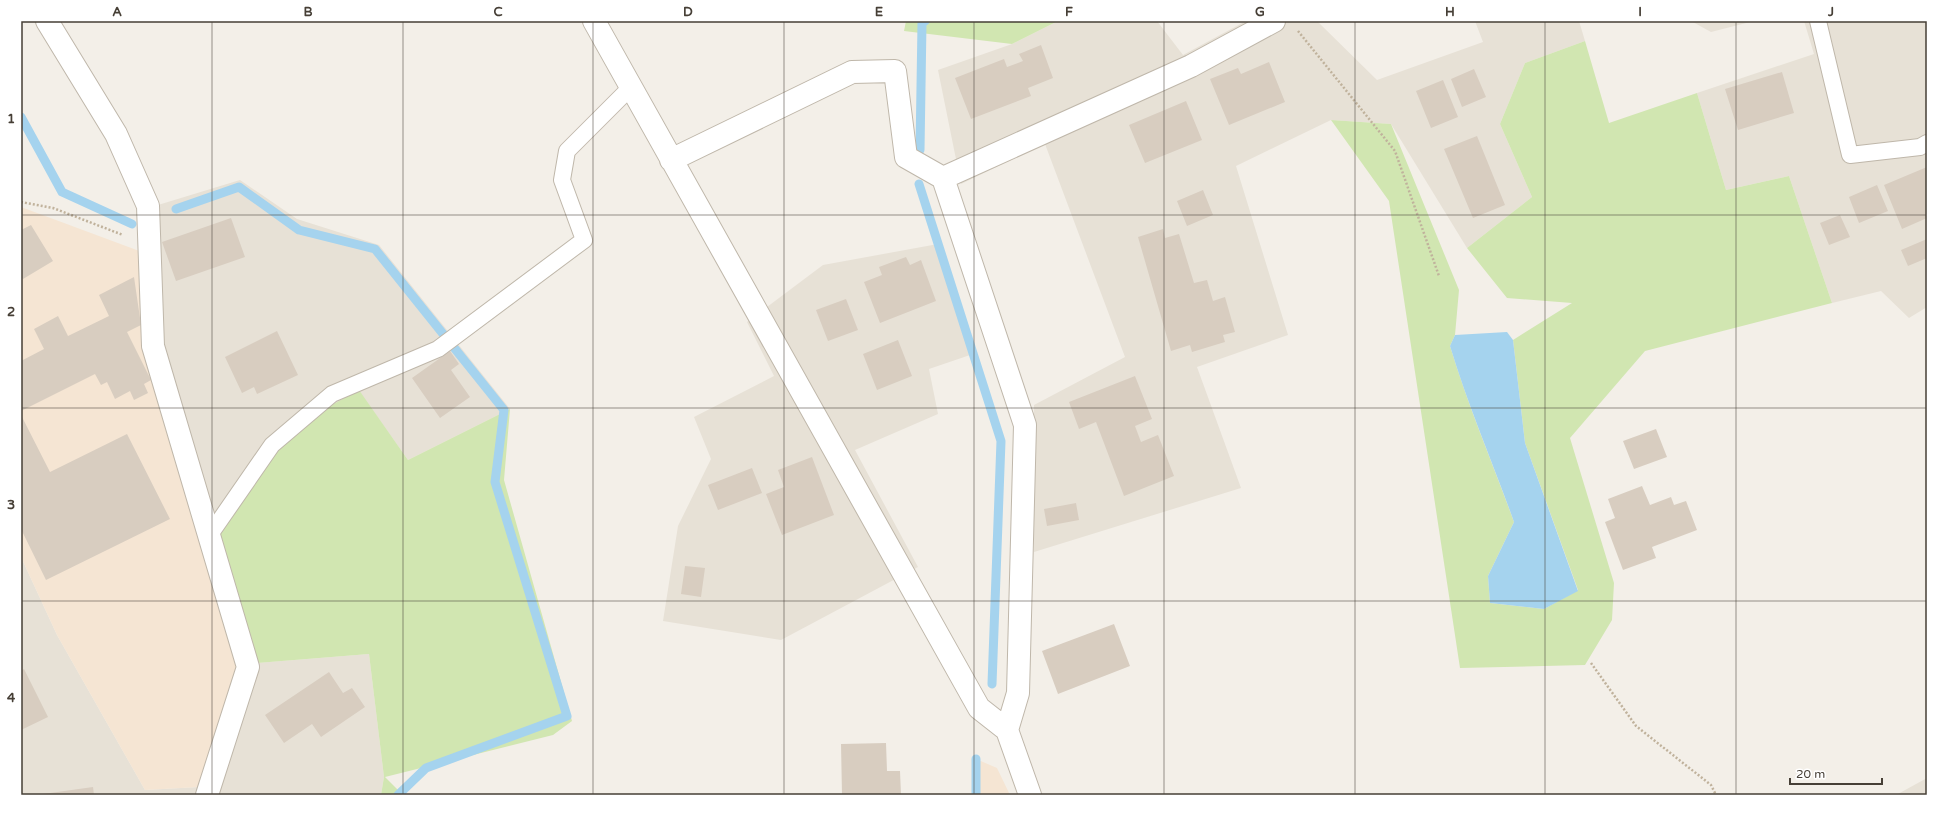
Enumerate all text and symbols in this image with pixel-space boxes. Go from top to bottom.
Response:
text: A [112,4,122,20]
text: B [303,4,313,20]
text: C [493,4,503,20]
text: D [683,4,693,20]
text: E [875,4,883,20]
text: F [1065,4,1073,20]
text: G [1255,4,1265,20]
text: H [1445,4,1455,20]
text: I [1638,4,1642,20]
text: J [1827,4,1834,20]
text: 1 [7,111,15,127]
text: 2 [7,304,15,320]
text: 3 [7,497,15,513]
text: 4 [7,690,16,706]
scale bar [1790,760,1882,786]
text: 20 m [1796,767,1825,781]

